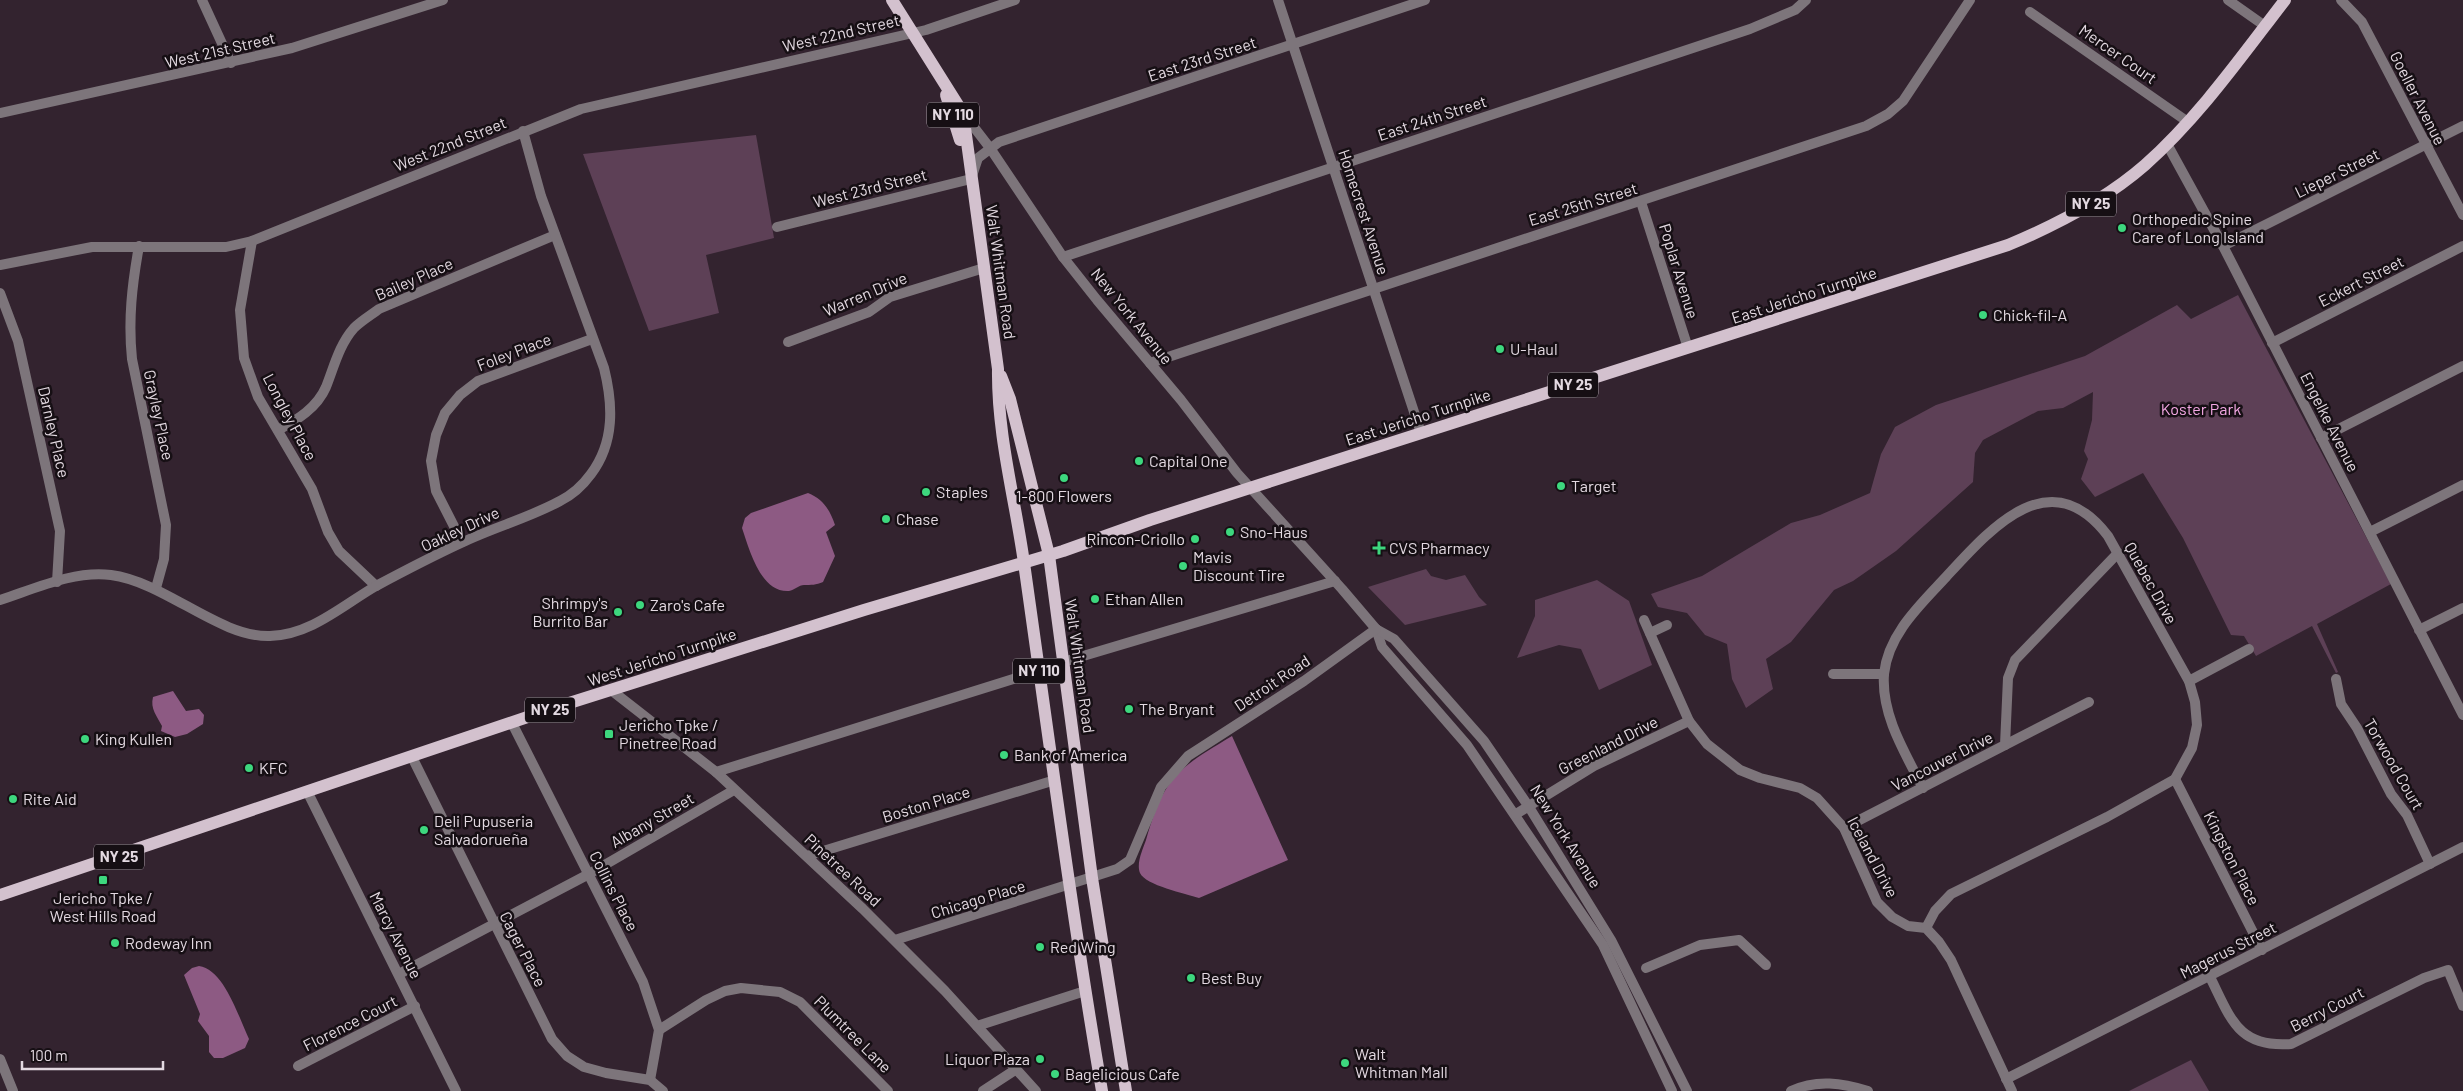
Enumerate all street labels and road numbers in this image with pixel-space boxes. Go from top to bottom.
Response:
street label: West 22nd Street [780,10,901,55]
street label: Mercer Court [2076,20,2161,87]
street label: West 21st Street [163,28,277,71]
street label: East 23rd Street [1145,32,1258,85]
street label: Goeller Avenue [2387,48,2450,148]
street label: East 24th Street [1375,91,1489,144]
road number: NY 110 [927,102,979,128]
street label: West 22nd Street [391,112,509,175]
street label: Lieper Street [2291,144,2382,201]
street label: Homecrest Avenue [1335,147,1394,277]
street label: West 23rd Street [811,164,929,211]
street label: East 25th Street [1526,178,1640,229]
road number: NY 25 [2066,192,2116,216]
street label: Walt Whitman Road [983,204,1020,340]
street label: Poplar Avenue [1656,221,1703,321]
street label: Eckert Street [2315,251,2407,310]
street label: Bailey Place [372,253,456,304]
street label: East Jericho Turnpike [1729,262,1879,327]
street label: New York Avenue [1088,264,1177,368]
street label: Warren Drive [820,267,909,320]
street label: Foley Place [474,329,554,374]
street label: Grayley Place [141,368,178,462]
street label: Engelke Avenue [2297,369,2364,475]
street label: Longley Place [260,370,321,463]
road number: NY 25 [1548,372,1598,398]
street label: Darnley Place [35,384,74,479]
street label: East Jericho Turnpike [1343,384,1493,449]
street label: Oakley Drive [418,502,502,555]
street label: Quebec Drive [2121,539,2182,627]
street label: Walt Whitman Road [1062,598,1099,734]
street label: West Jericho Turnpike [585,623,739,690]
street label: Detroit Road [1230,650,1313,715]
road number: NY 110 [1013,658,1065,684]
road number: NY 25 [525,698,575,722]
street label: Greenland Drive [1555,711,1661,778]
street label: Torwood Court [2361,715,2428,813]
street label: Vancouver Drive [1888,727,1996,794]
street label: New York Avenue [1527,780,1606,891]
street label: Boston Place [880,781,972,826]
street label: Albany Street [607,788,697,851]
street label: Kingston Place [2201,808,2264,908]
street label: Iceland Drive [1844,813,1903,900]
street label: Pinetree Road [801,829,886,910]
road number: NY 25 [94,844,144,870]
street label: Collins Place [586,847,643,934]
street label: Chicago Place [928,875,1027,922]
street label: Marcy Avenue [366,888,426,981]
street label: Cager Place [496,908,551,990]
street label: Magerus Street [2176,917,2279,982]
street label: Berry Court [2287,982,2367,1035]
street label: Florence Court [300,991,400,1054]
street label: Plumtree Lane [811,991,896,1076]

